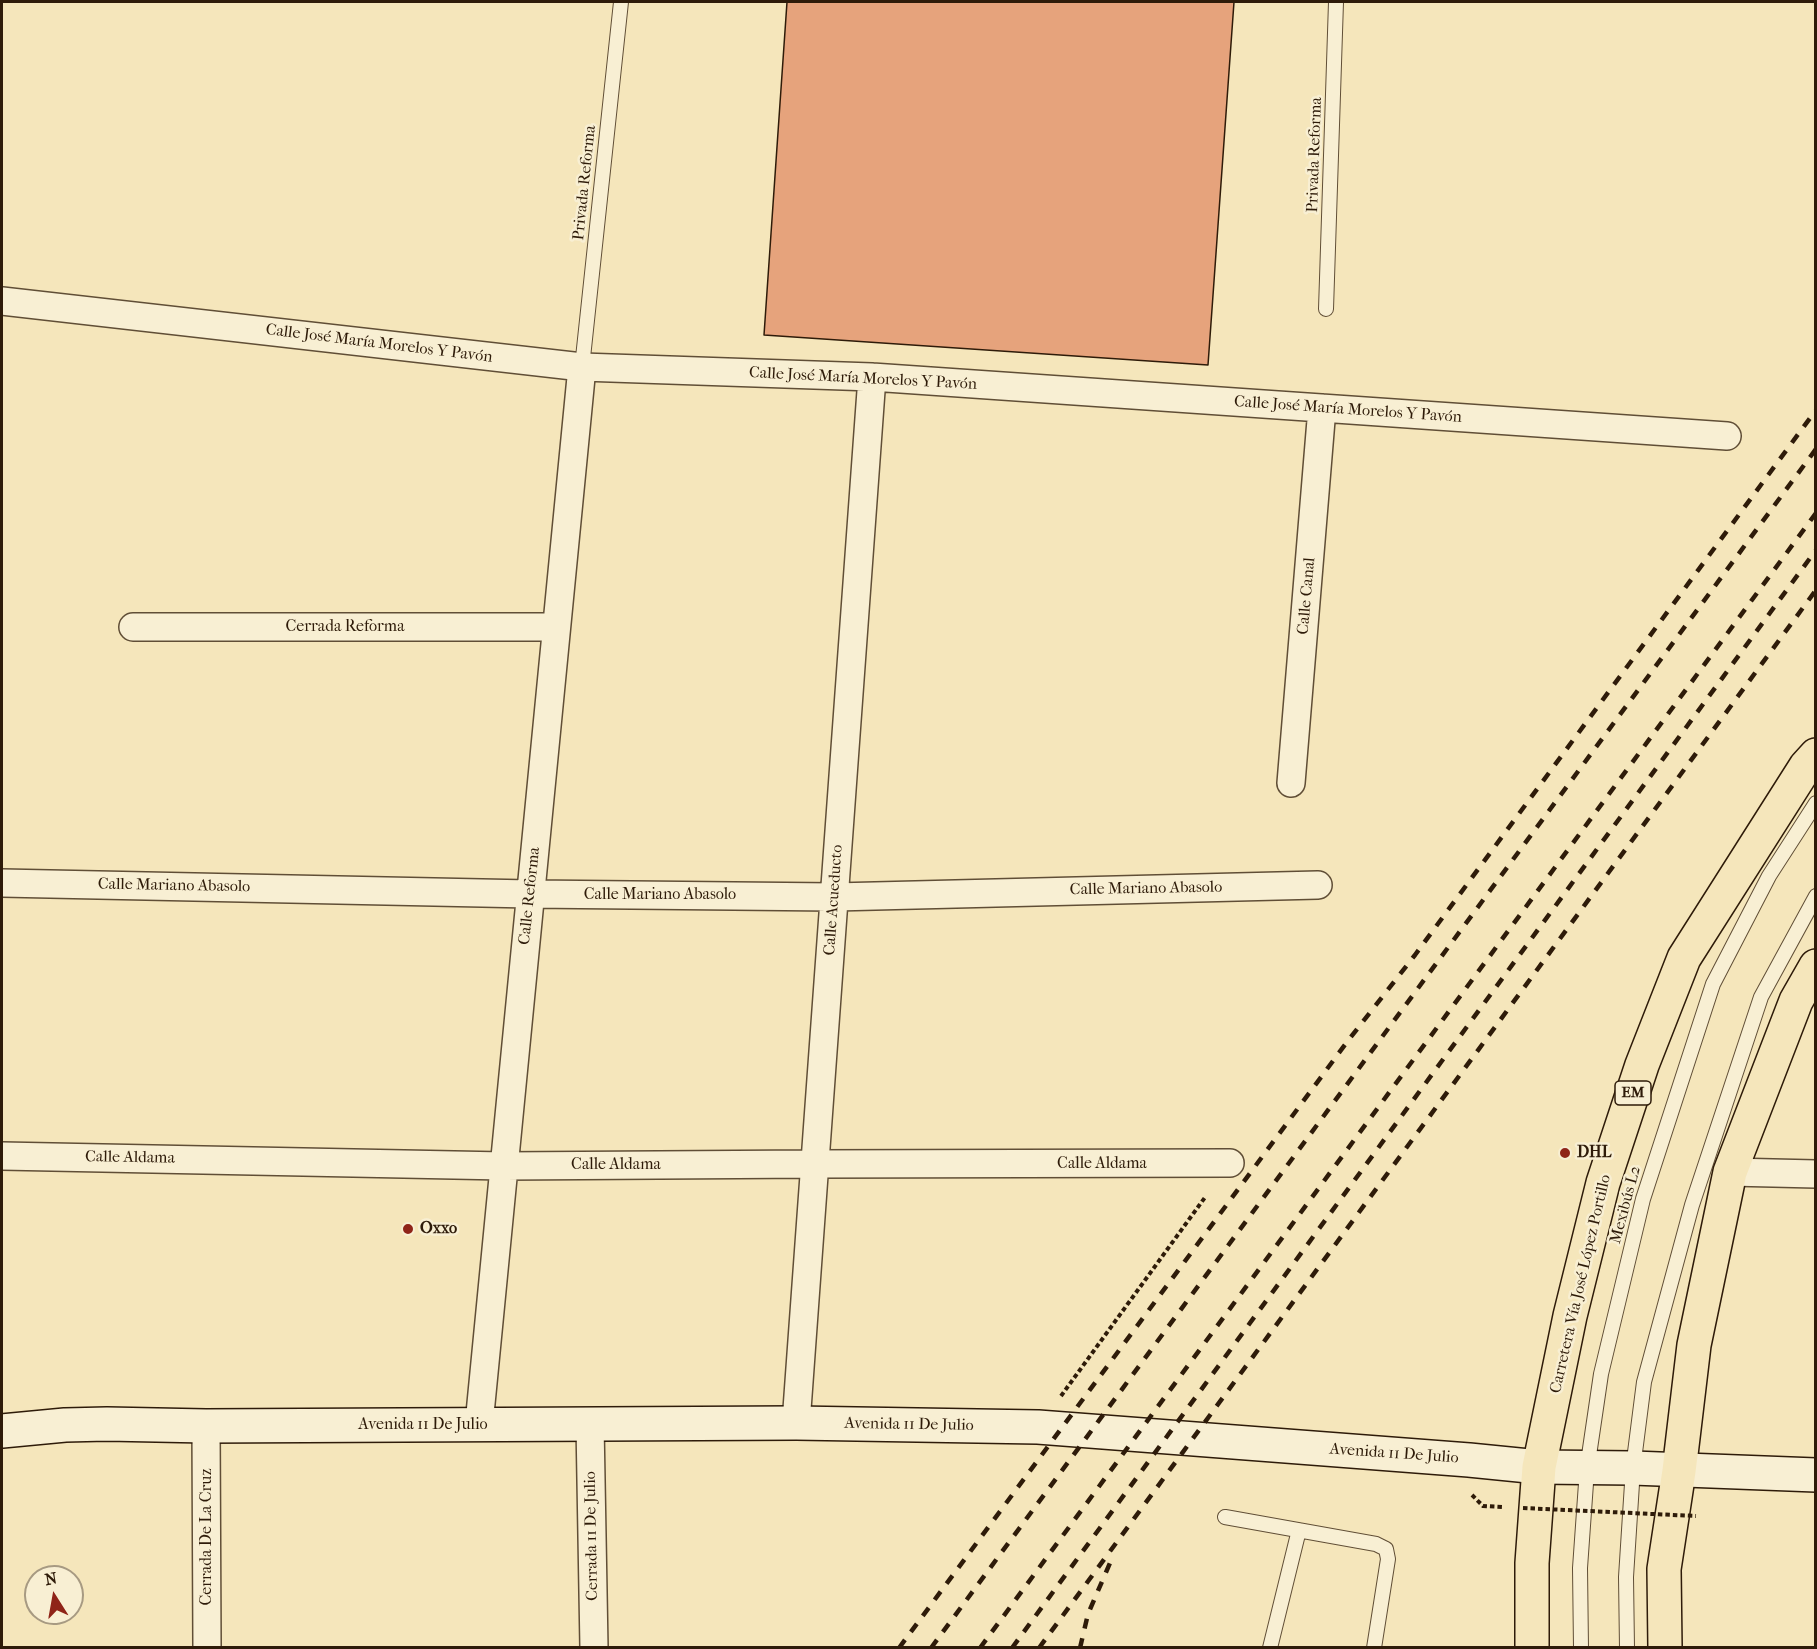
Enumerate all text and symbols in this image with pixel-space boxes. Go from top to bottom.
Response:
street label: Privada Reforma [1303,97,1327,213]
street label: Privada Reforma [569,125,601,241]
street label: Calle José María Morelos Y Pavón [265,321,493,367]
street label: Calle José María Morelos Y Pavón [748,363,978,395]
street label: Calle José María Morelos Y Pavón [1233,392,1463,428]
street label: Calle Canal [1294,557,1320,635]
street label: Cerrada Reforma [285,617,405,637]
street label: Calle Acueducto [821,844,847,956]
street label: Calle Reforma [515,846,545,946]
street label: Calle Mariano Abasolo [98,875,250,897]
street label: Calle Mariano Abasolo [1070,878,1222,900]
street label: Calle Mariano Abasolo [584,885,736,905]
road number: EM [1615,1081,1651,1105]
place label: DHL [1577,1143,1611,1163]
marker: DHL [1558,1146,1572,1160]
street label: Calle Aldama [85,1148,175,1168]
street label: Calle Aldama [1057,1154,1147,1174]
street label: Calle Aldama [571,1155,661,1175]
street label: Mexibús L2 [1606,1164,1646,1246]
street label: Carretera Vía José López Portillo [1546,1173,1616,1395]
place label: Oxxo [420,1219,457,1239]
marker: Oxxo [401,1222,415,1236]
street label: Avenida 11 De Julio [844,1414,974,1436]
street label: Avenida 11 De Julio [358,1415,488,1435]
street label: Avenida 11 De Julio [1329,1440,1459,1468]
street label: Cerrada De La Cruz [197,1468,217,1606]
street label: Cerrada 11 De Julio [581,1471,603,1601]
north arrow [24,1565,84,1625]
text: N [43,1568,59,1589]

